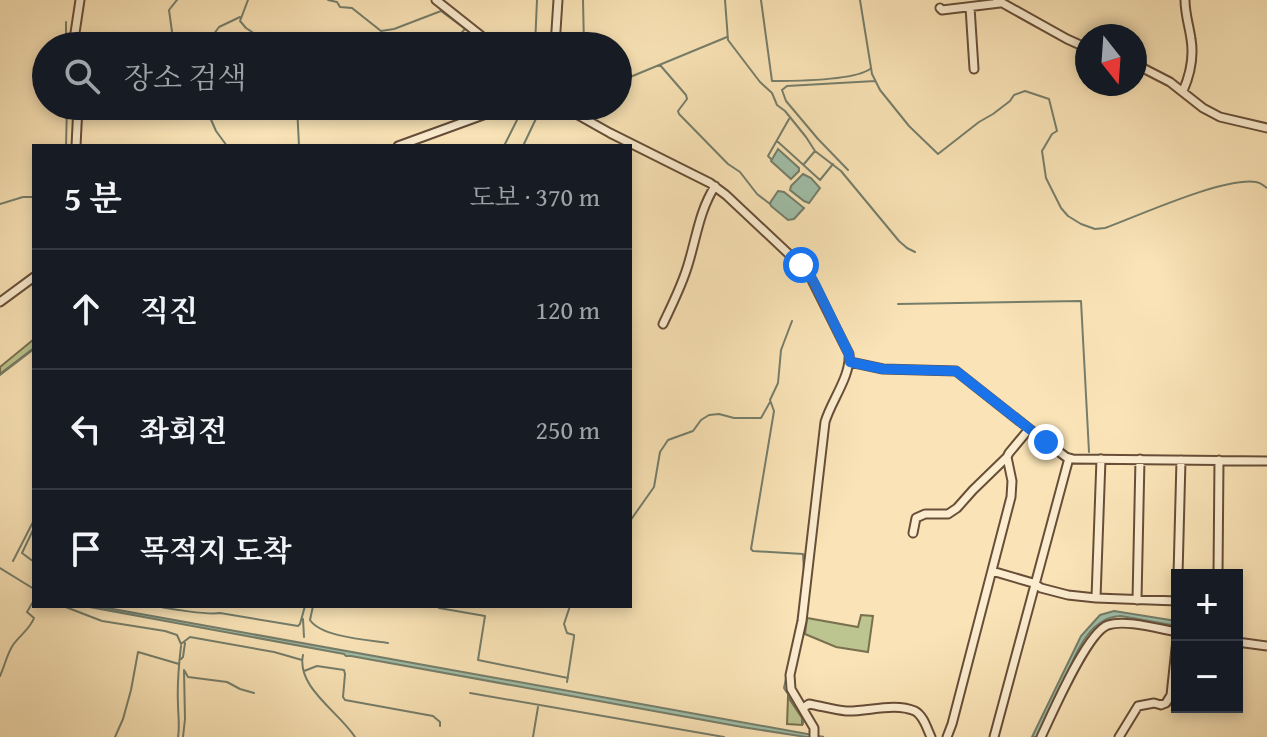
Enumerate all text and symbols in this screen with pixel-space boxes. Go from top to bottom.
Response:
north arrow [1075,24,1147,96]
search box [32,32,632,120]
icon: search [60,54,104,98]
text: 장소 검색 [124,55,247,99]
text: 5 분 [64,173,122,222]
text: 도보 · 370 m [469,177,600,216]
route start [783,247,819,283]
icon: ahead [64,287,108,331]
text: 직진 [140,288,198,332]
text: 120 m [535,290,600,329]
icon: left [64,407,108,451]
text: 좌회전 [140,408,227,452]
text: 250 m [535,410,600,449]
route end [1028,424,1064,460]
icon: arrive [64,527,108,571]
text: 목적지 도착 [140,528,292,572]
map controls [1171,569,1243,713]
button: + [1171,569,1243,641]
button: − [1171,641,1243,713]

